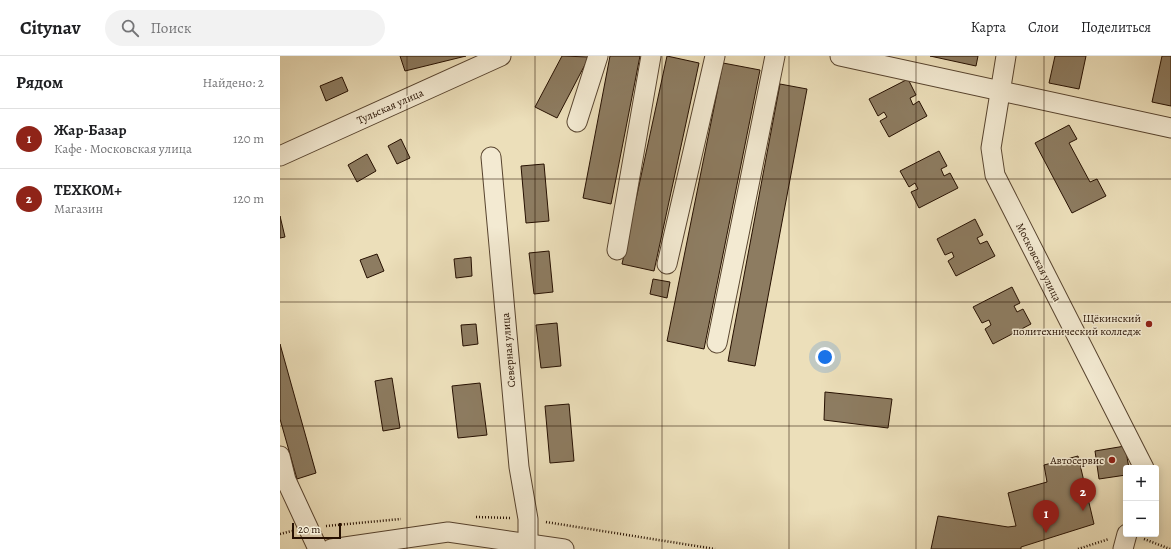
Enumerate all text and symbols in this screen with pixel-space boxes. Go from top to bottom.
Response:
search box [105,10,385,46]
text: Citynav [20,15,81,41]
icon: search [119,17,141,39]
text: Поиск [151,18,192,38]
text: Карта [971,18,1006,37]
text: Слои [1028,18,1059,37]
text: Поделиться [1081,18,1151,37]
text: Рядом [16,71,63,94]
text: Найдено: 2 [203,74,264,91]
street label: Тульская улица [354,85,427,128]
text: Жар-Базар [54,120,127,140]
text: 1 [27,130,31,147]
text: 120 m [233,130,264,147]
text: Кафе · Московская улица [54,140,192,157]
text: ТЕХКОМ+ [54,180,122,200]
text: 2 [26,190,32,207]
text: 120 m [233,190,264,207]
text: Магазин [54,200,103,217]
street label: Московская улица [1012,220,1065,305]
street label: Северная улица [498,311,519,388]
place label: Щёкинский политехнический колледж [1013,311,1142,339]
marker: Щёкинский политехнический колледж [1144,319,1154,329]
your location [815,347,835,367]
place label: Автосервис [1049,453,1104,468]
marker: Автосервис [1107,455,1117,465]
map controls [1123,465,1159,537]
button: + [1123,465,1159,501]
pin: 2 [1070,478,1096,511]
pin: 1 [1033,500,1059,533]
button: − [1123,501,1159,537]
scale bar [292,521,341,540]
text: 20 m [298,522,320,537]

